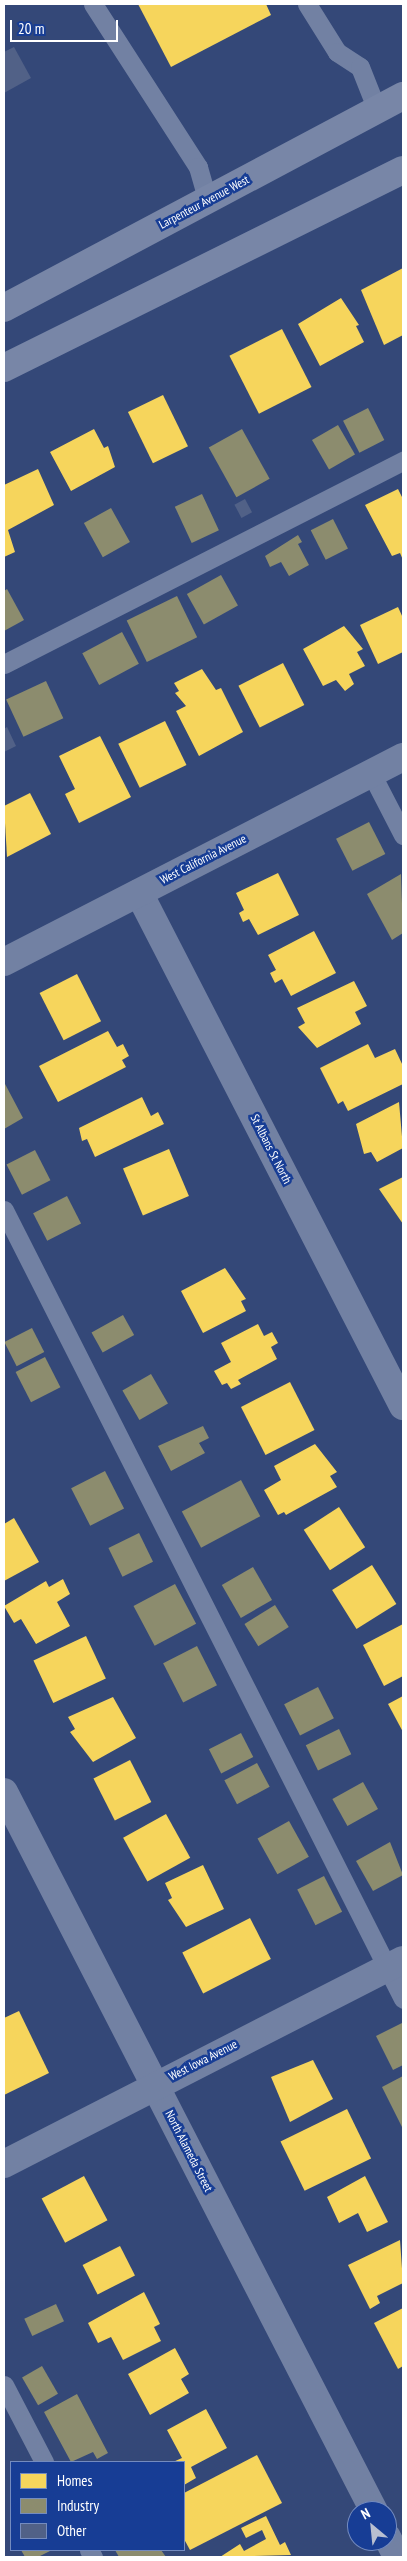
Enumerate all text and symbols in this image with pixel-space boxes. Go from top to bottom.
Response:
scale bar [12,10,120,42]
text: 20 m [18,19,44,38]
street label: Larpenteur Avenue West [156,172,252,232]
street label: West California Avenue [157,831,249,887]
street label: St Albans St North [247,1112,295,1186]
street label: West Iowa Avenue [166,2037,240,2083]
street label: North Alameda Street [162,2108,216,2194]
legend [10,2461,185,2551]
text: Homes [57,2471,93,2490]
text: Industry [57,2496,99,2515]
north arrow [347,2501,397,2551]
text: N [358,2504,373,2523]
text: Other [57,2521,86,2540]

